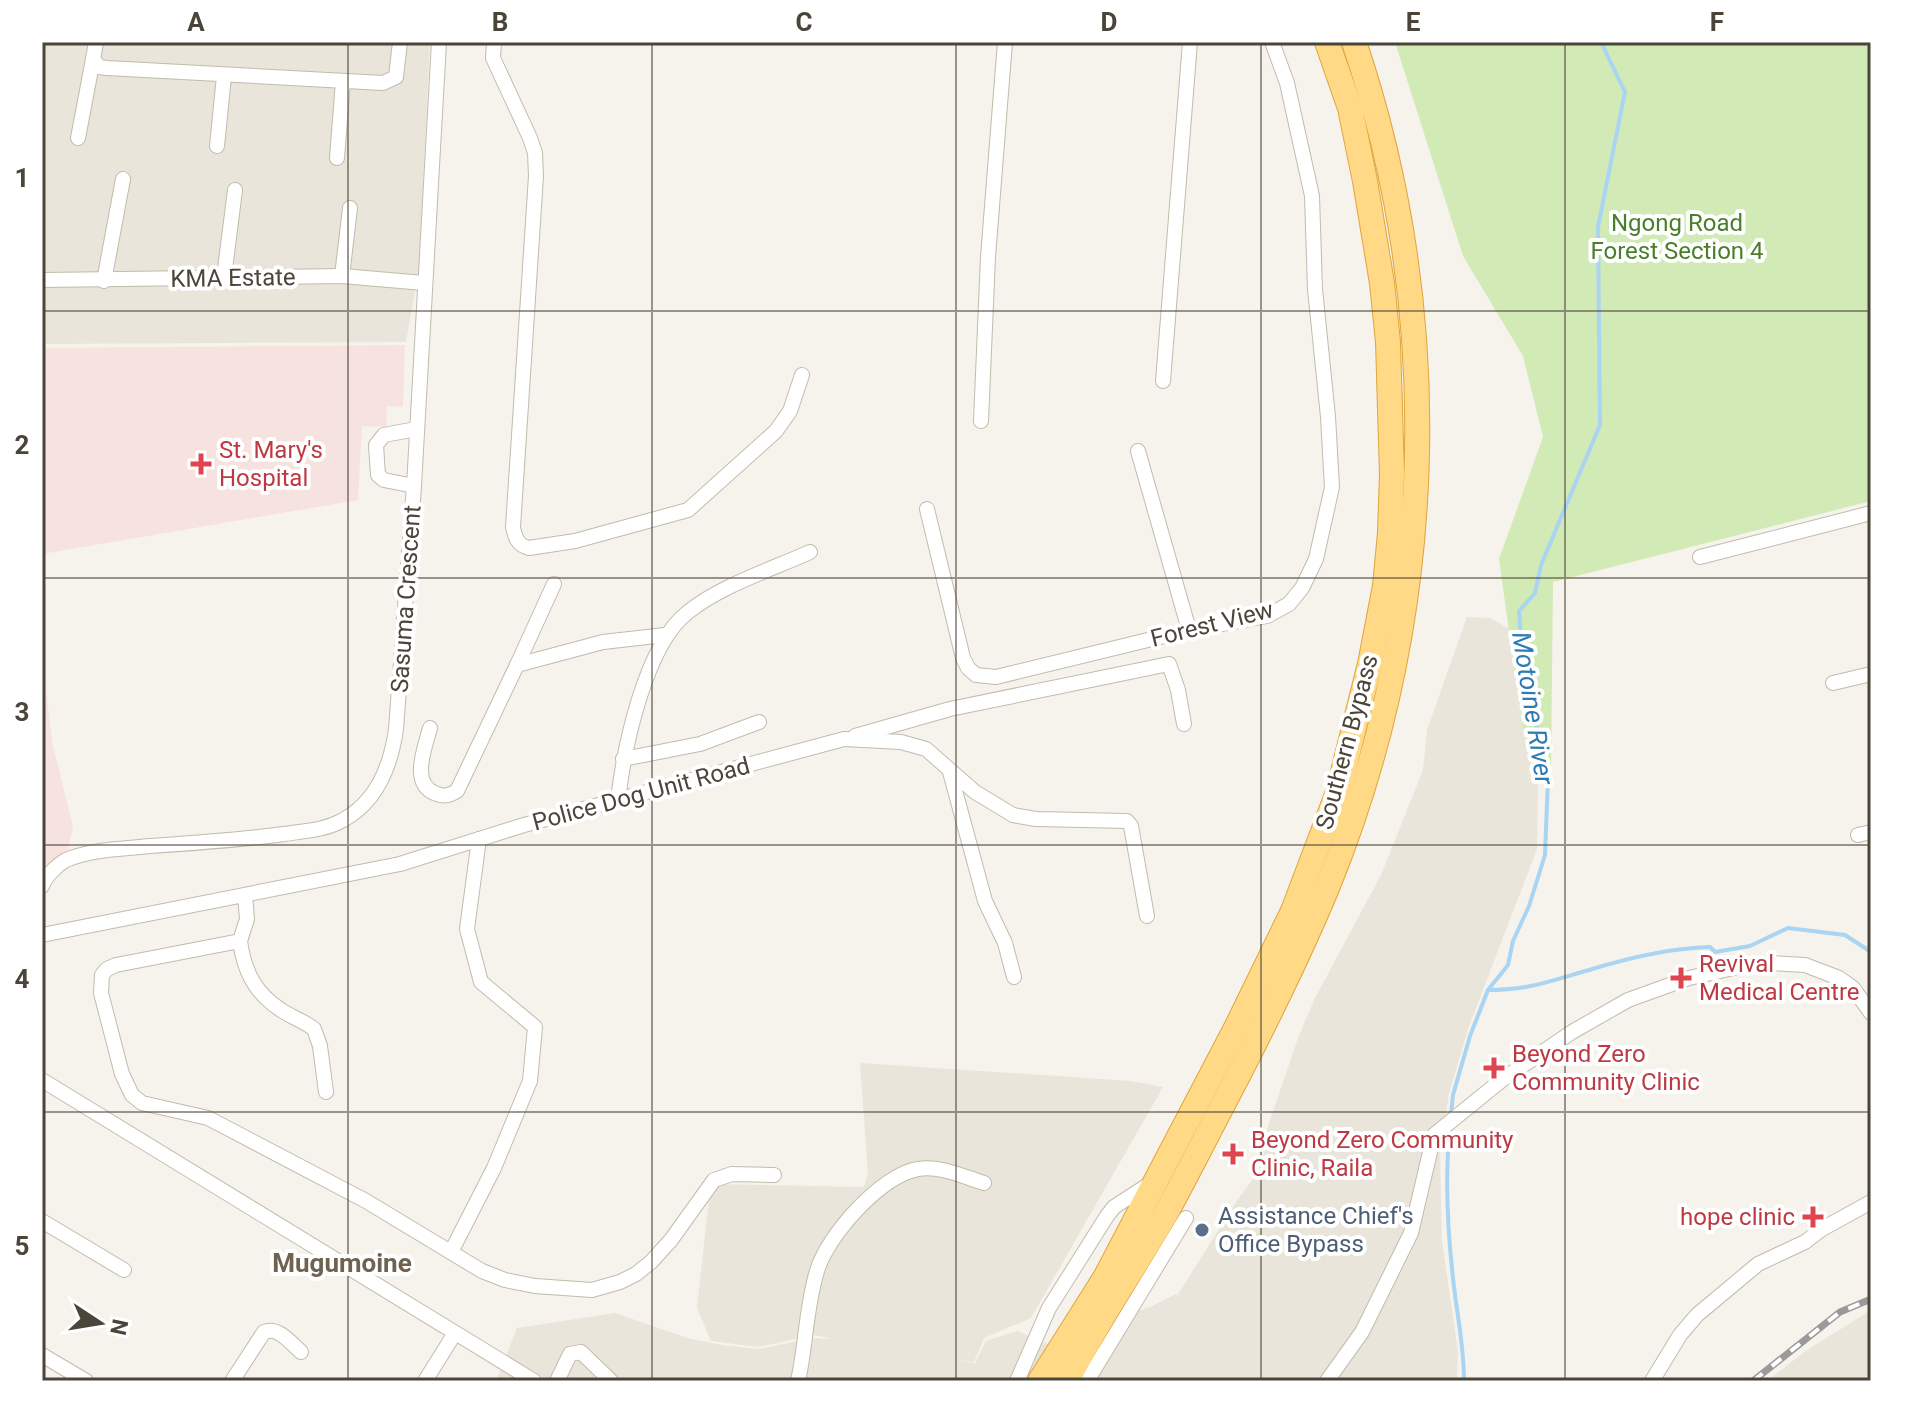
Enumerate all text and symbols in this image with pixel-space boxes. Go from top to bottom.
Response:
text: A [187,7,205,37]
text: B [492,7,508,37]
text: C [795,7,813,37]
text: D [1101,7,1117,37]
text: E [1406,7,1421,37]
text: F [1710,7,1724,37]
text: 1 [15,163,29,193]
park label: Ngong Road Forest Section 4 [1590,209,1764,265]
street label: KMA Estate [170,263,296,293]
text: 2 [15,430,29,460]
place label: St. Mary's Hospital [219,436,323,492]
marker: St. Mary's Hospital [190,453,212,475]
street label: Sasuma Crescent [385,504,427,694]
street label: Forest View [1148,595,1276,653]
water label: Motoine River [1506,629,1560,788]
street label: Southern Bypass [1310,651,1384,833]
text: 3 [15,697,29,727]
street label: Police Dog Unit Road [529,751,753,837]
place label: Revival Medical Centre [1699,950,1860,1006]
text: 4 [15,964,30,994]
marker: Revival Medical Centre [1670,967,1692,989]
place label: Beyond Zero Community Clinic [1512,1040,1700,1096]
marker: Beyond Zero Community Clinic [1483,1057,1505,1079]
place label: Beyond Zero Community Clinic, Raila [1251,1126,1514,1182]
marker: Beyond Zero Community Clinic, Raila [1222,1143,1244,1165]
place label: Assistance Chief's Office Bypass [1218,1202,1414,1258]
place label: hope clinic [1680,1203,1795,1231]
marker: hope clinic [1802,1206,1824,1228]
marker: Assistance Chief's Office Bypass [1193,1221,1211,1239]
text: 5 [15,1231,29,1261]
district label: Mugumoine [272,1248,412,1278]
north arrow [60,1283,140,1363]
text: N [105,1317,133,1337]

